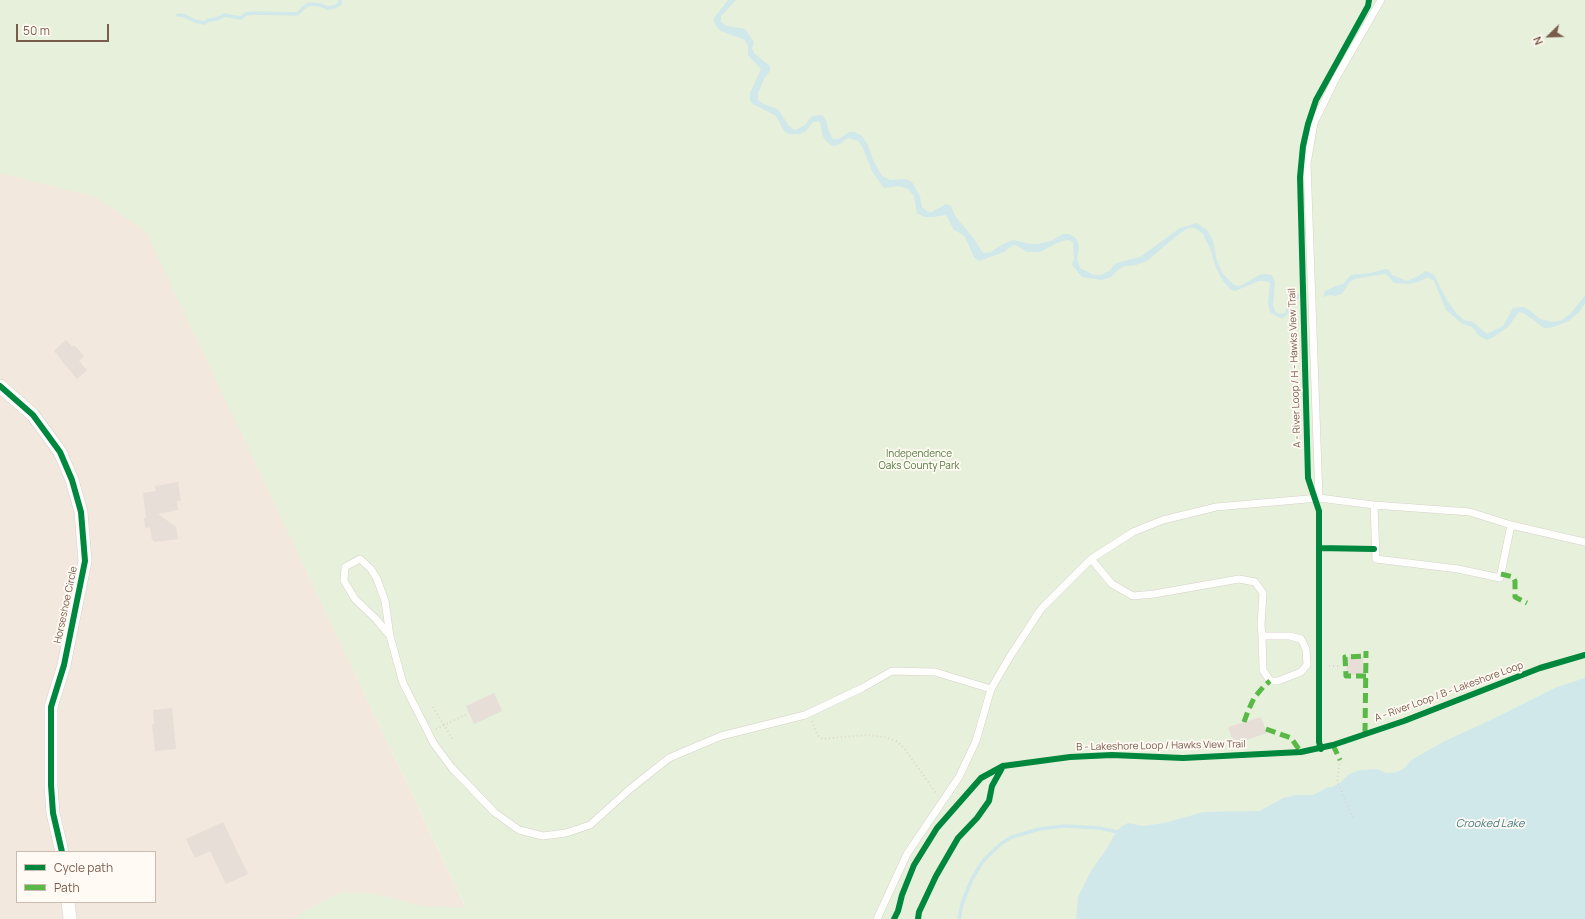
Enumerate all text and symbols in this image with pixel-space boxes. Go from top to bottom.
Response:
scale bar [18,16,111,42]
north arrow [1529,16,1569,56]
text: 50 m [23,22,50,39]
text: N [1529,34,1546,47]
street label: A - River Loop / H - Hawks View Trail [1286,288,1304,448]
park label: Independence Oaks County Park [879,448,959,472]
street label: Horseshoe Circle [52,565,80,645]
street label: A - River Loop / B - Lakeshore Loop [1373,659,1525,725]
street label: B - Lakeshore Loop / Hawks View Trail [1076,739,1246,753]
water label: Crooked Lake [1456,817,1524,831]
legend [16,851,156,903]
text: Cycle path [54,859,113,876]
text: Path [54,879,80,896]

